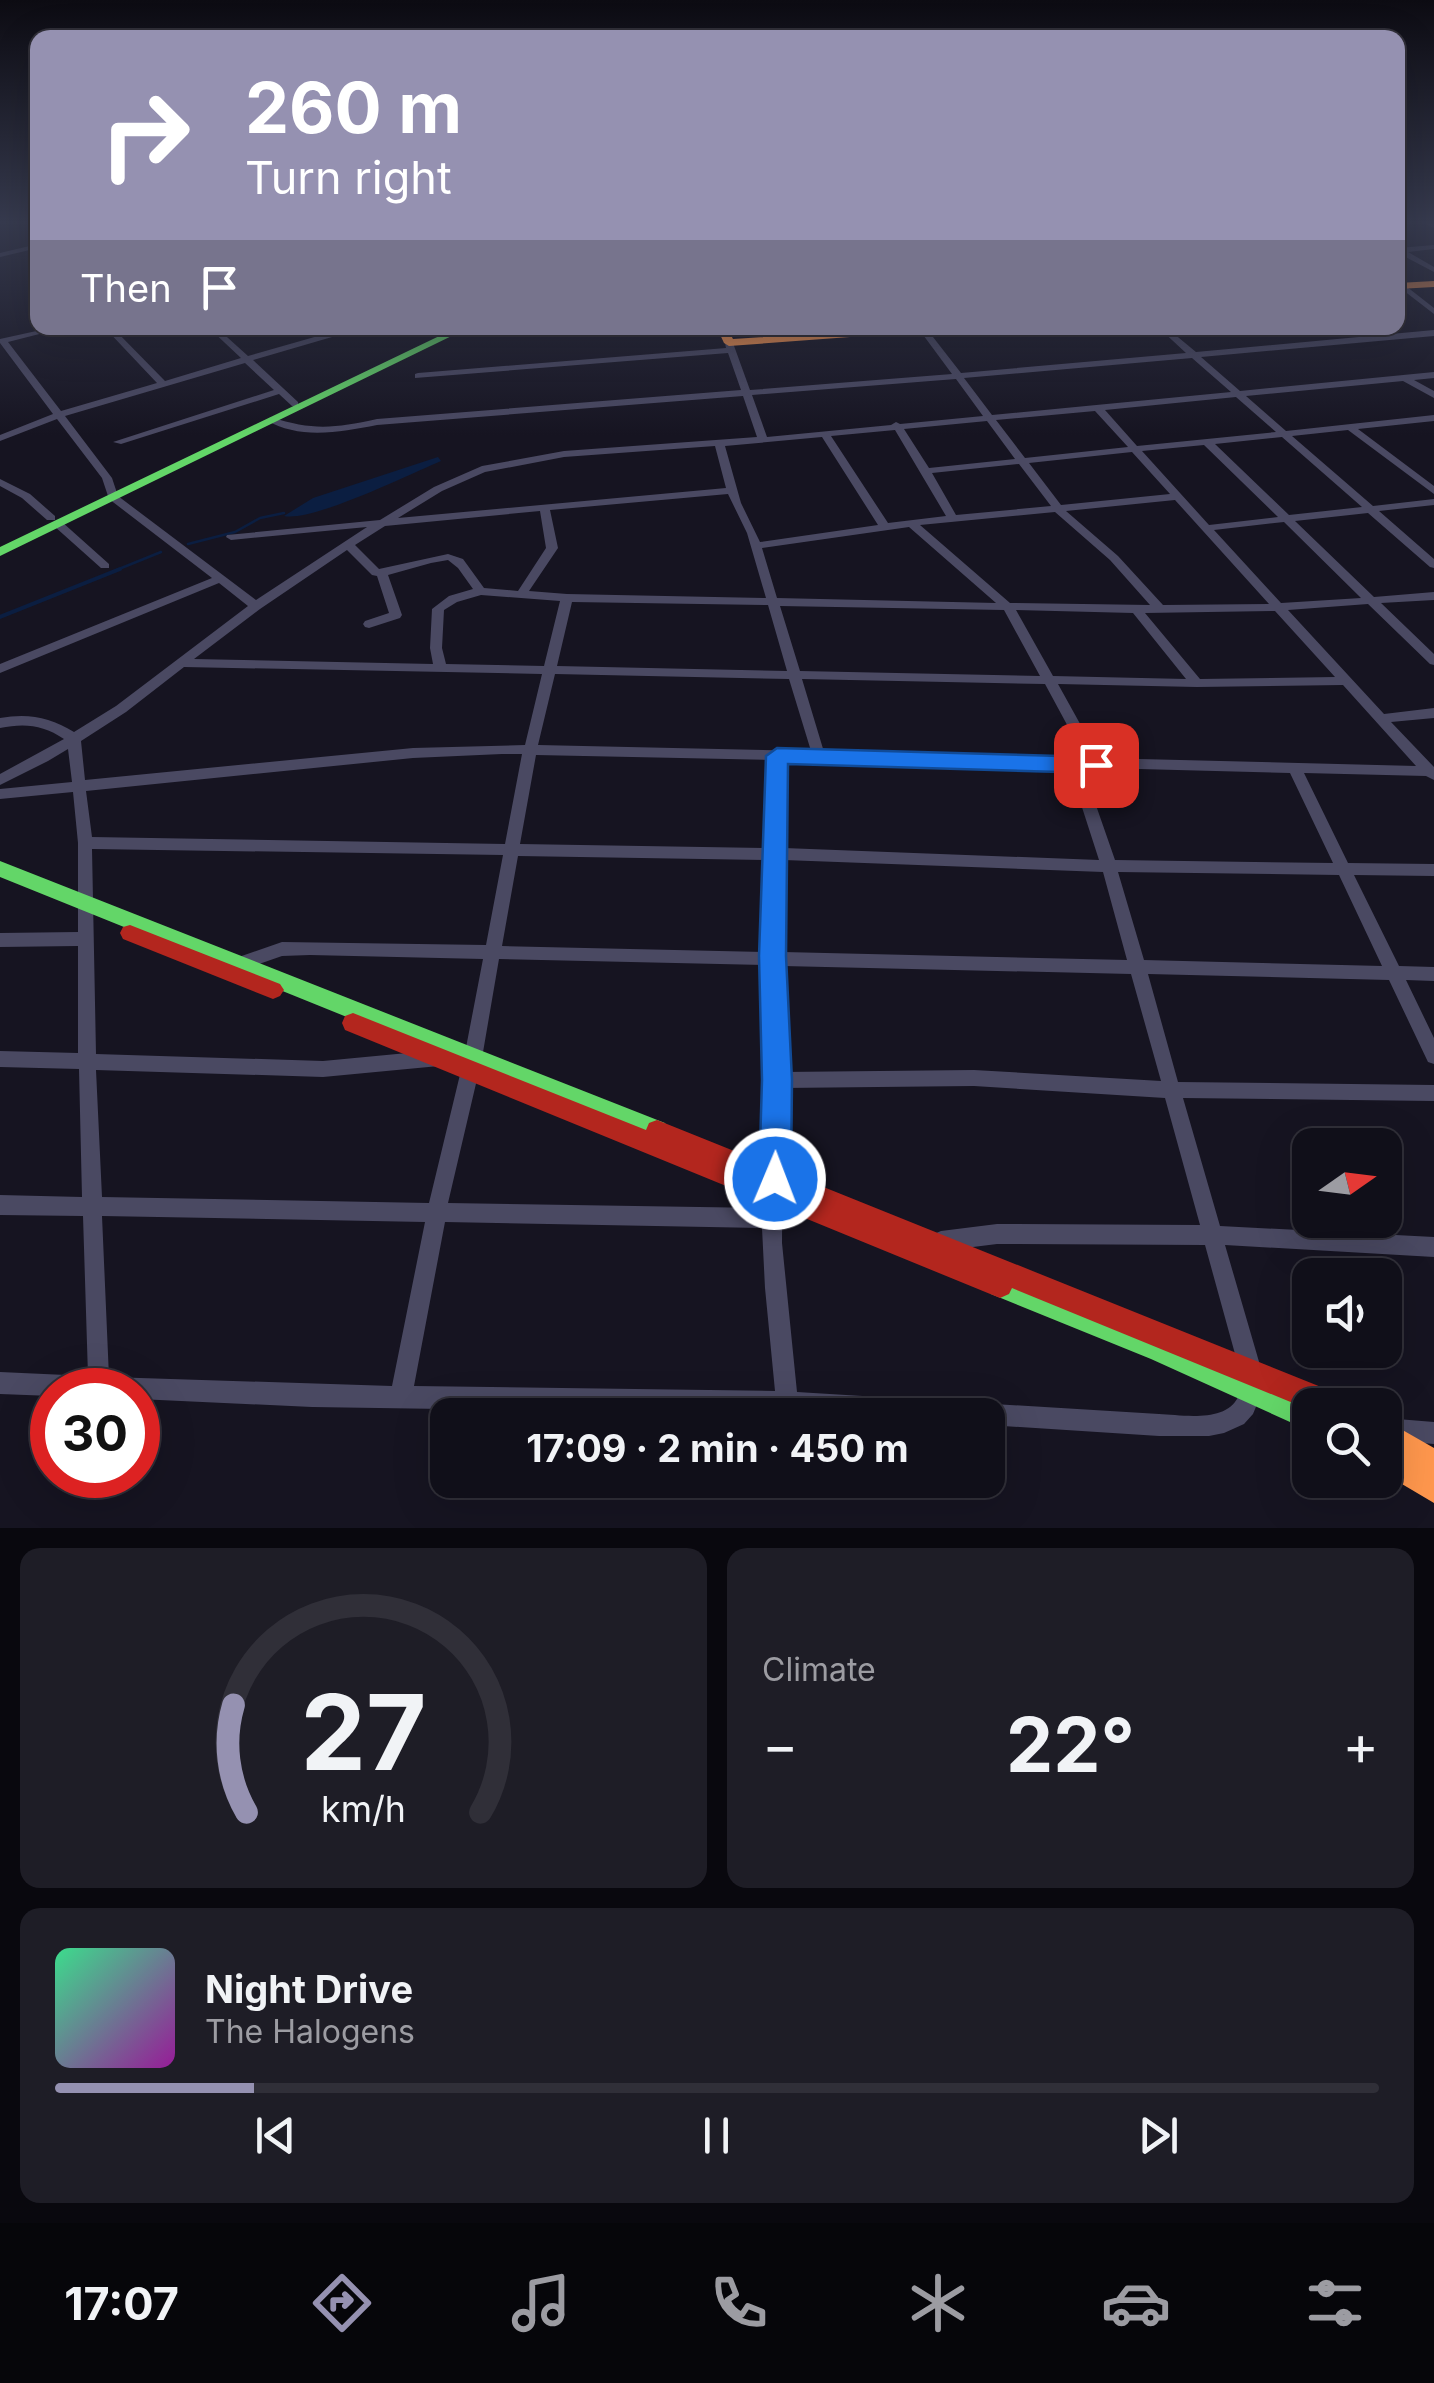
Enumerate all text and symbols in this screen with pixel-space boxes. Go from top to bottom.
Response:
text: 260 m [245,65,462,150]
icon: right [80,70,210,200]
text: Turn right [245,150,452,205]
icon: arrive [192,260,247,315]
text: Then [80,265,172,311]
pin [1054,723,1139,808]
icon: arrive [1069,738,1124,793]
position arrow [723,1127,827,1231]
north arrow [1292,1128,1402,1238]
map controls [1292,1128,1402,1498]
button: sound [1292,1258,1402,1368]
speed limit sign: 30 [30,1368,160,1498]
button: search [1292,1388,1402,1498]
text: 17:09 · 2 min · 450 m [526,1425,909,1471]
text: Climate [762,1650,876,1689]
text: 27 [301,1669,427,1795]
text: 22° [1006,1699,1135,1790]
text: − [762,1712,798,1778]
text: + [1343,1712,1379,1778]
text: km/h [321,1787,406,1831]
text: Night Drive [205,1966,413,2012]
text: The Halogens [205,2012,415,2051]
icon: previous [248,2108,303,2163]
icon: pause [689,2108,744,2163]
icon: next [1131,2108,1186,2163]
icon: directions [307,2268,377,2338]
icon: music [506,2268,576,2338]
icon: phone [704,2268,774,2338]
icon: climate [903,2268,973,2338]
icon: car [1101,2268,1171,2338]
icon: filters [1300,2268,1370,2338]
text: 17:07 [64,2276,179,2331]

